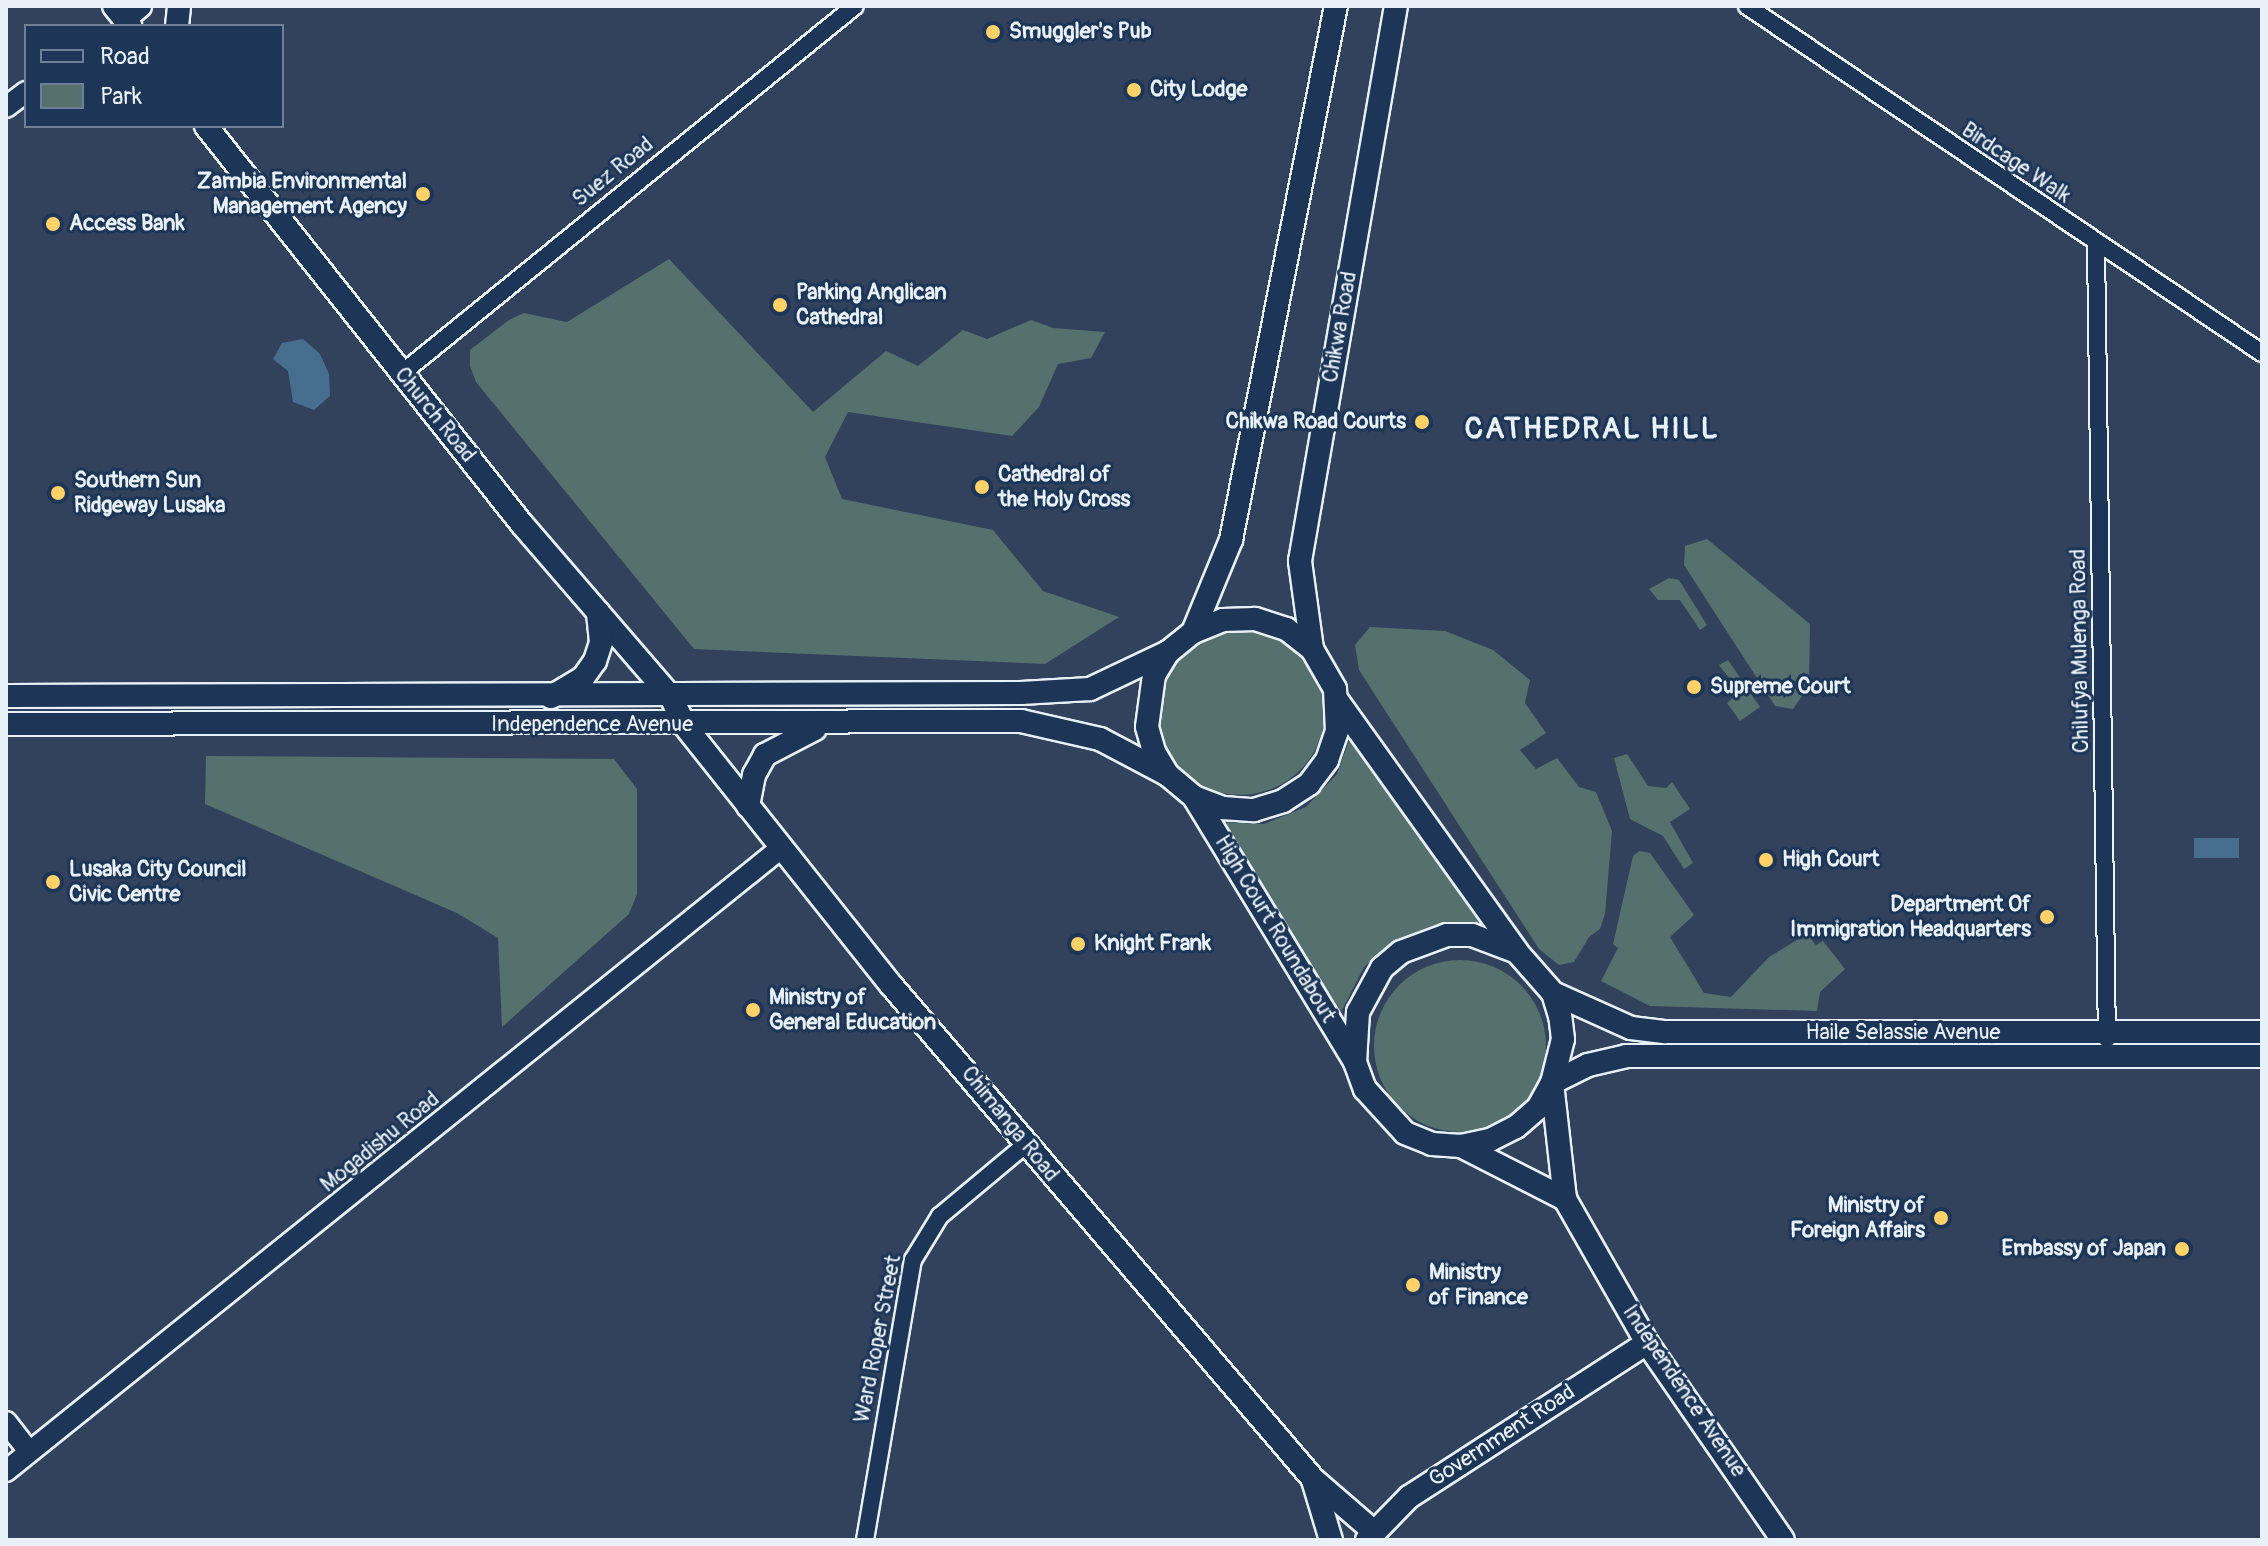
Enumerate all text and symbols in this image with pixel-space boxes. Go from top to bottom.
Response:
place label: Smuggler's Pub [1009,19,1151,45]
marker: Smuggler's Pub [984,23,1002,41]
legend [24,24,284,128]
text: Road [100,42,150,71]
place label: City Lodge [1150,77,1247,103]
marker: City Lodge [1125,81,1143,99]
text: Park [100,82,142,111]
street label: Birdcage Walk [1956,117,2076,209]
street label: Suez Road [567,131,659,213]
place label: Zambia Environmental Management Agency [197,168,407,220]
marker: Zambia Environmental Management Agency [414,185,432,203]
place label: Access Bank [69,211,185,237]
marker: Access Bank [44,215,62,233]
street label: Chikwa Road [1317,269,1363,385]
place label: Parking Anglican Cathedral [796,279,947,330]
marker: Parking Anglican Cathedral [771,296,789,314]
street label: Church Road [389,362,481,468]
place label: Chikwa Road Courts [1226,409,1406,435]
district label: CATHEDRAL HILL [1464,411,1720,447]
marker: Chikwa Road Courts [1413,413,1431,431]
place label: Cathedral of the Holy Cross [998,461,1130,512]
place label: Southern Sun Ridgeway Lusaka [74,467,225,518]
marker: Cathedral of the Holy Cross [973,478,991,496]
marker: Southern Sun Ridgeway Lusaka [49,484,67,502]
street label: Chilufya Mulenga Road [2065,549,2095,753]
place label: Supreme Court [1710,674,1851,700]
marker: Supreme Court [1685,678,1703,696]
street label: Independence Avenue [491,712,693,738]
street label: High Court Roundabout [1209,831,1341,1027]
place label: High Court [1782,847,1879,873]
marker: High Court [1757,851,1775,869]
place label: Lusaka City Council Civic Centre [69,856,246,908]
marker: Lusaka City Council Civic Centre [44,873,62,891]
place label: Department Of Immigration Headquarters [1790,891,2031,942]
marker: Department Of Immigration Headquarters [2038,908,2056,926]
place label: Knight Frank [1094,931,1211,957]
marker: Knight Frank [1069,935,1087,953]
place label: Ministry of General Education [769,984,936,1036]
marker: Ministry of General Education [744,1001,762,1019]
street label: Haile Selassie Avenue [1806,1020,2000,1046]
street label: Chimanga Road [955,1061,1065,1187]
street label: Mogadishu Road [315,1086,445,1198]
place label: Ministry of Foreign Affairs [1790,1192,1925,1244]
marker: Ministry of Foreign Affairs [1932,1209,1950,1227]
place label: Embassy of Japan [2001,1236,2166,1262]
marker: Embassy of Japan [2173,1240,2191,1258]
street label: Ward Roper Street [849,1253,907,1425]
place label: Ministry of Finance [1429,1259,1528,1310]
marker: Ministry of Finance [1404,1276,1422,1294]
street label: Independence Avenue [1617,1300,1751,1482]
street label: Government Road [1424,1379,1580,1493]

